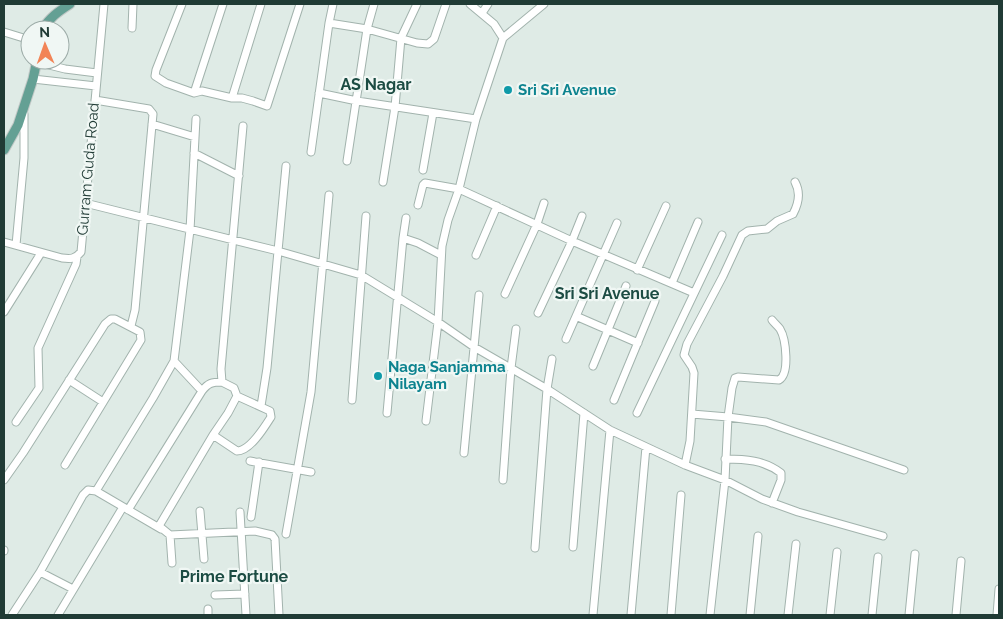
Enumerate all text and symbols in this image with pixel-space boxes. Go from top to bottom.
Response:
north arrow [20,20,70,70]
text: N [39,24,50,40]
district label: AS Nagar [340,75,412,94]
place label: Sri Sri Avenue [518,81,616,99]
marker: Sri Sri Avenue [502,84,514,96]
street label: Gurram Guda Road [73,102,103,236]
district label: Sri Sri Avenue [555,284,660,303]
place label: Naga Sanjamma Nilayam [388,358,506,393]
marker: Naga Sanjamma Nilayam [372,370,384,382]
district label: Prime Fortune [180,567,289,586]

